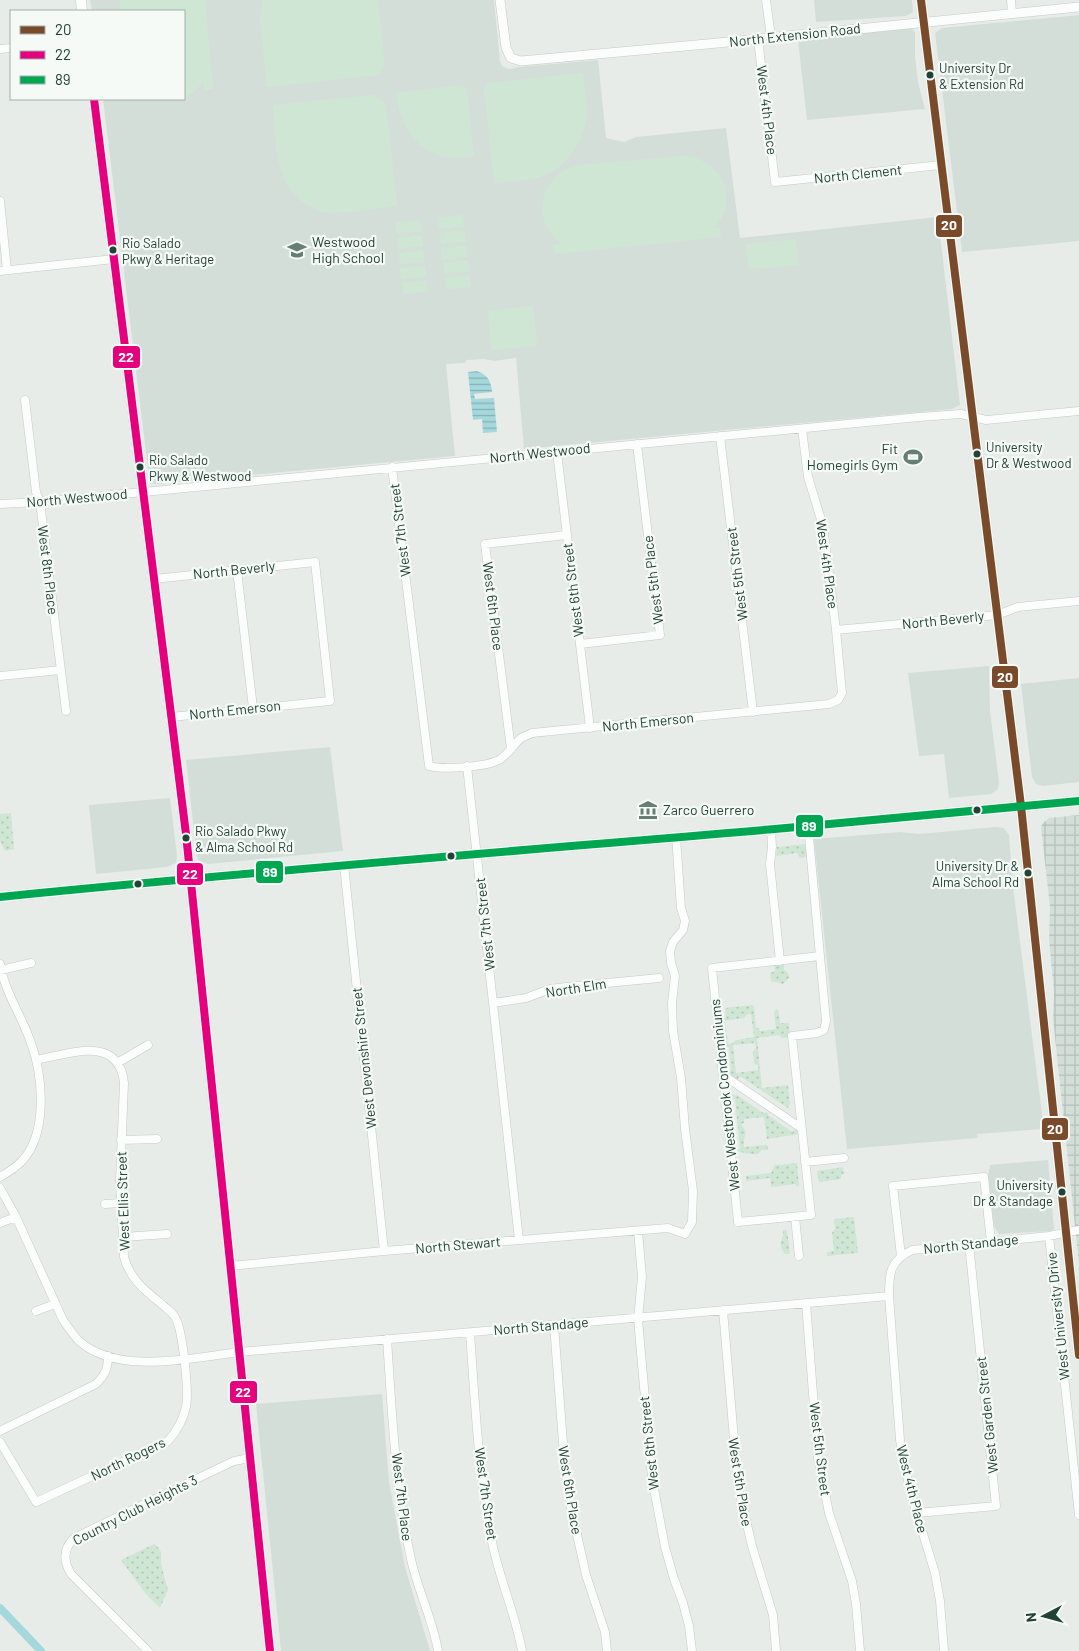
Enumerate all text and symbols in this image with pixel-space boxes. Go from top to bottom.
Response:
legend [10,10,185,100]
street label: North Extension Road [728,19,862,50]
text: 20 [55,20,72,38]
text: 22 [55,45,71,63]
place label: University Dr & Extension Rd [939,60,1024,92]
street label: West 4th Place [754,64,781,156]
text: 89 [55,70,71,88]
marker: University Dr & Extension Rd [925,70,935,80]
street label: North Clement [813,160,903,187]
line badge: 20 [935,214,963,238]
text: 20 [941,216,957,233]
place label: Westwood High School [312,233,384,266]
place label: Rio Salado Pkwy & Heritage [122,235,214,267]
school or university icon: Westwood High School [286,239,308,261]
marker: Rio Salado Pkwy & Heritage [108,245,118,255]
line badge: 22 [112,345,141,369]
text: 22 [118,348,134,365]
street label: North Westwood [489,439,591,466]
place label: University Dr & Westwood [986,439,1072,471]
place label: Fit Homegirls Gym [807,440,898,473]
sports icon: Fit Homegirls Gym [902,446,924,468]
marker: University Dr & Westwood [972,449,982,459]
place label: Rio Salado Pkwy & Westwood [149,452,251,484]
marker: Rio Salado Pkwy & Westwood [135,462,145,472]
street label: West 7th Street [385,482,414,578]
street label: North Westwood [26,485,128,510]
street label: West 4th Place [813,518,842,610]
street label: West 8th Place [35,524,62,615]
street label: West 5th Street [722,526,751,622]
street label: West 5th Place [639,535,666,626]
street label: West 6th Street [558,542,587,638]
street label: North Beverly [192,557,276,582]
street label: West 6th Place [480,560,507,651]
street label: North Beverly [901,607,985,632]
line badge: 20 [991,665,1019,689]
text: 20 [997,668,1013,685]
street label: North Emerson [188,696,282,723]
street label: North Emerson [601,708,695,735]
museum icon: Zarco Guerrero [637,799,659,821]
place label: Zarco Guerrero [663,801,754,818]
unlabelled marker [972,805,982,815]
line badge: 89 [795,814,824,838]
text: 89 [801,817,817,834]
place label: Rio Salado Pkwy & Alma School Rd [195,823,293,855]
marker: Rio Salado Pkwy & Alma School Rd [181,833,191,843]
unlabelled marker [446,851,456,861]
place label: University Dr & Alma School Rd [932,858,1019,890]
line badge: 89 [255,860,284,884]
line badge: 22 [176,862,204,886]
text: 89 [262,863,278,880]
text: 22 [182,865,198,882]
marker: University Dr & Alma School Rd [1023,868,1033,878]
street label: West 7th Street [471,876,498,972]
unlabelled marker [133,879,143,889]
street label: North Elm [544,974,607,1001]
street label: West Devonshire Street [348,986,379,1130]
street label: West Westbrook Condominiums [706,998,743,1192]
line badge: 20 [1041,1117,1069,1141]
text: 20 [1047,1120,1063,1137]
street label: West Ellis Street [112,1151,133,1251]
place label: University Dr & Standage [973,1177,1053,1209]
marker: University Dr & Standage [1057,1187,1067,1197]
street label: North Standage [923,1230,1019,1257]
street label: North Stewart [415,1232,501,1257]
street label: West University Drive [1042,1251,1073,1381]
street label: North Standage [493,1313,589,1338]
street label: West Garden Street [972,1356,1001,1475]
line badge: 22 [229,1380,258,1404]
text: 22 [235,1383,251,1400]
street label: West 6th Street [635,1395,662,1491]
street label: West 5th Street [806,1401,835,1497]
street label: North Rogers [88,1433,168,1484]
street label: West 5th Place [725,1436,756,1527]
street label: West 4th Place [893,1443,932,1535]
street label: West 6th Place [555,1444,586,1535]
street label: West 7th Street [472,1446,501,1542]
street label: West 7th Place [389,1452,416,1542]
street label: Country Club Heights 3 [70,1471,200,1548]
north arrow [1019,1591,1069,1641]
text: N [1022,1612,1040,1623]

